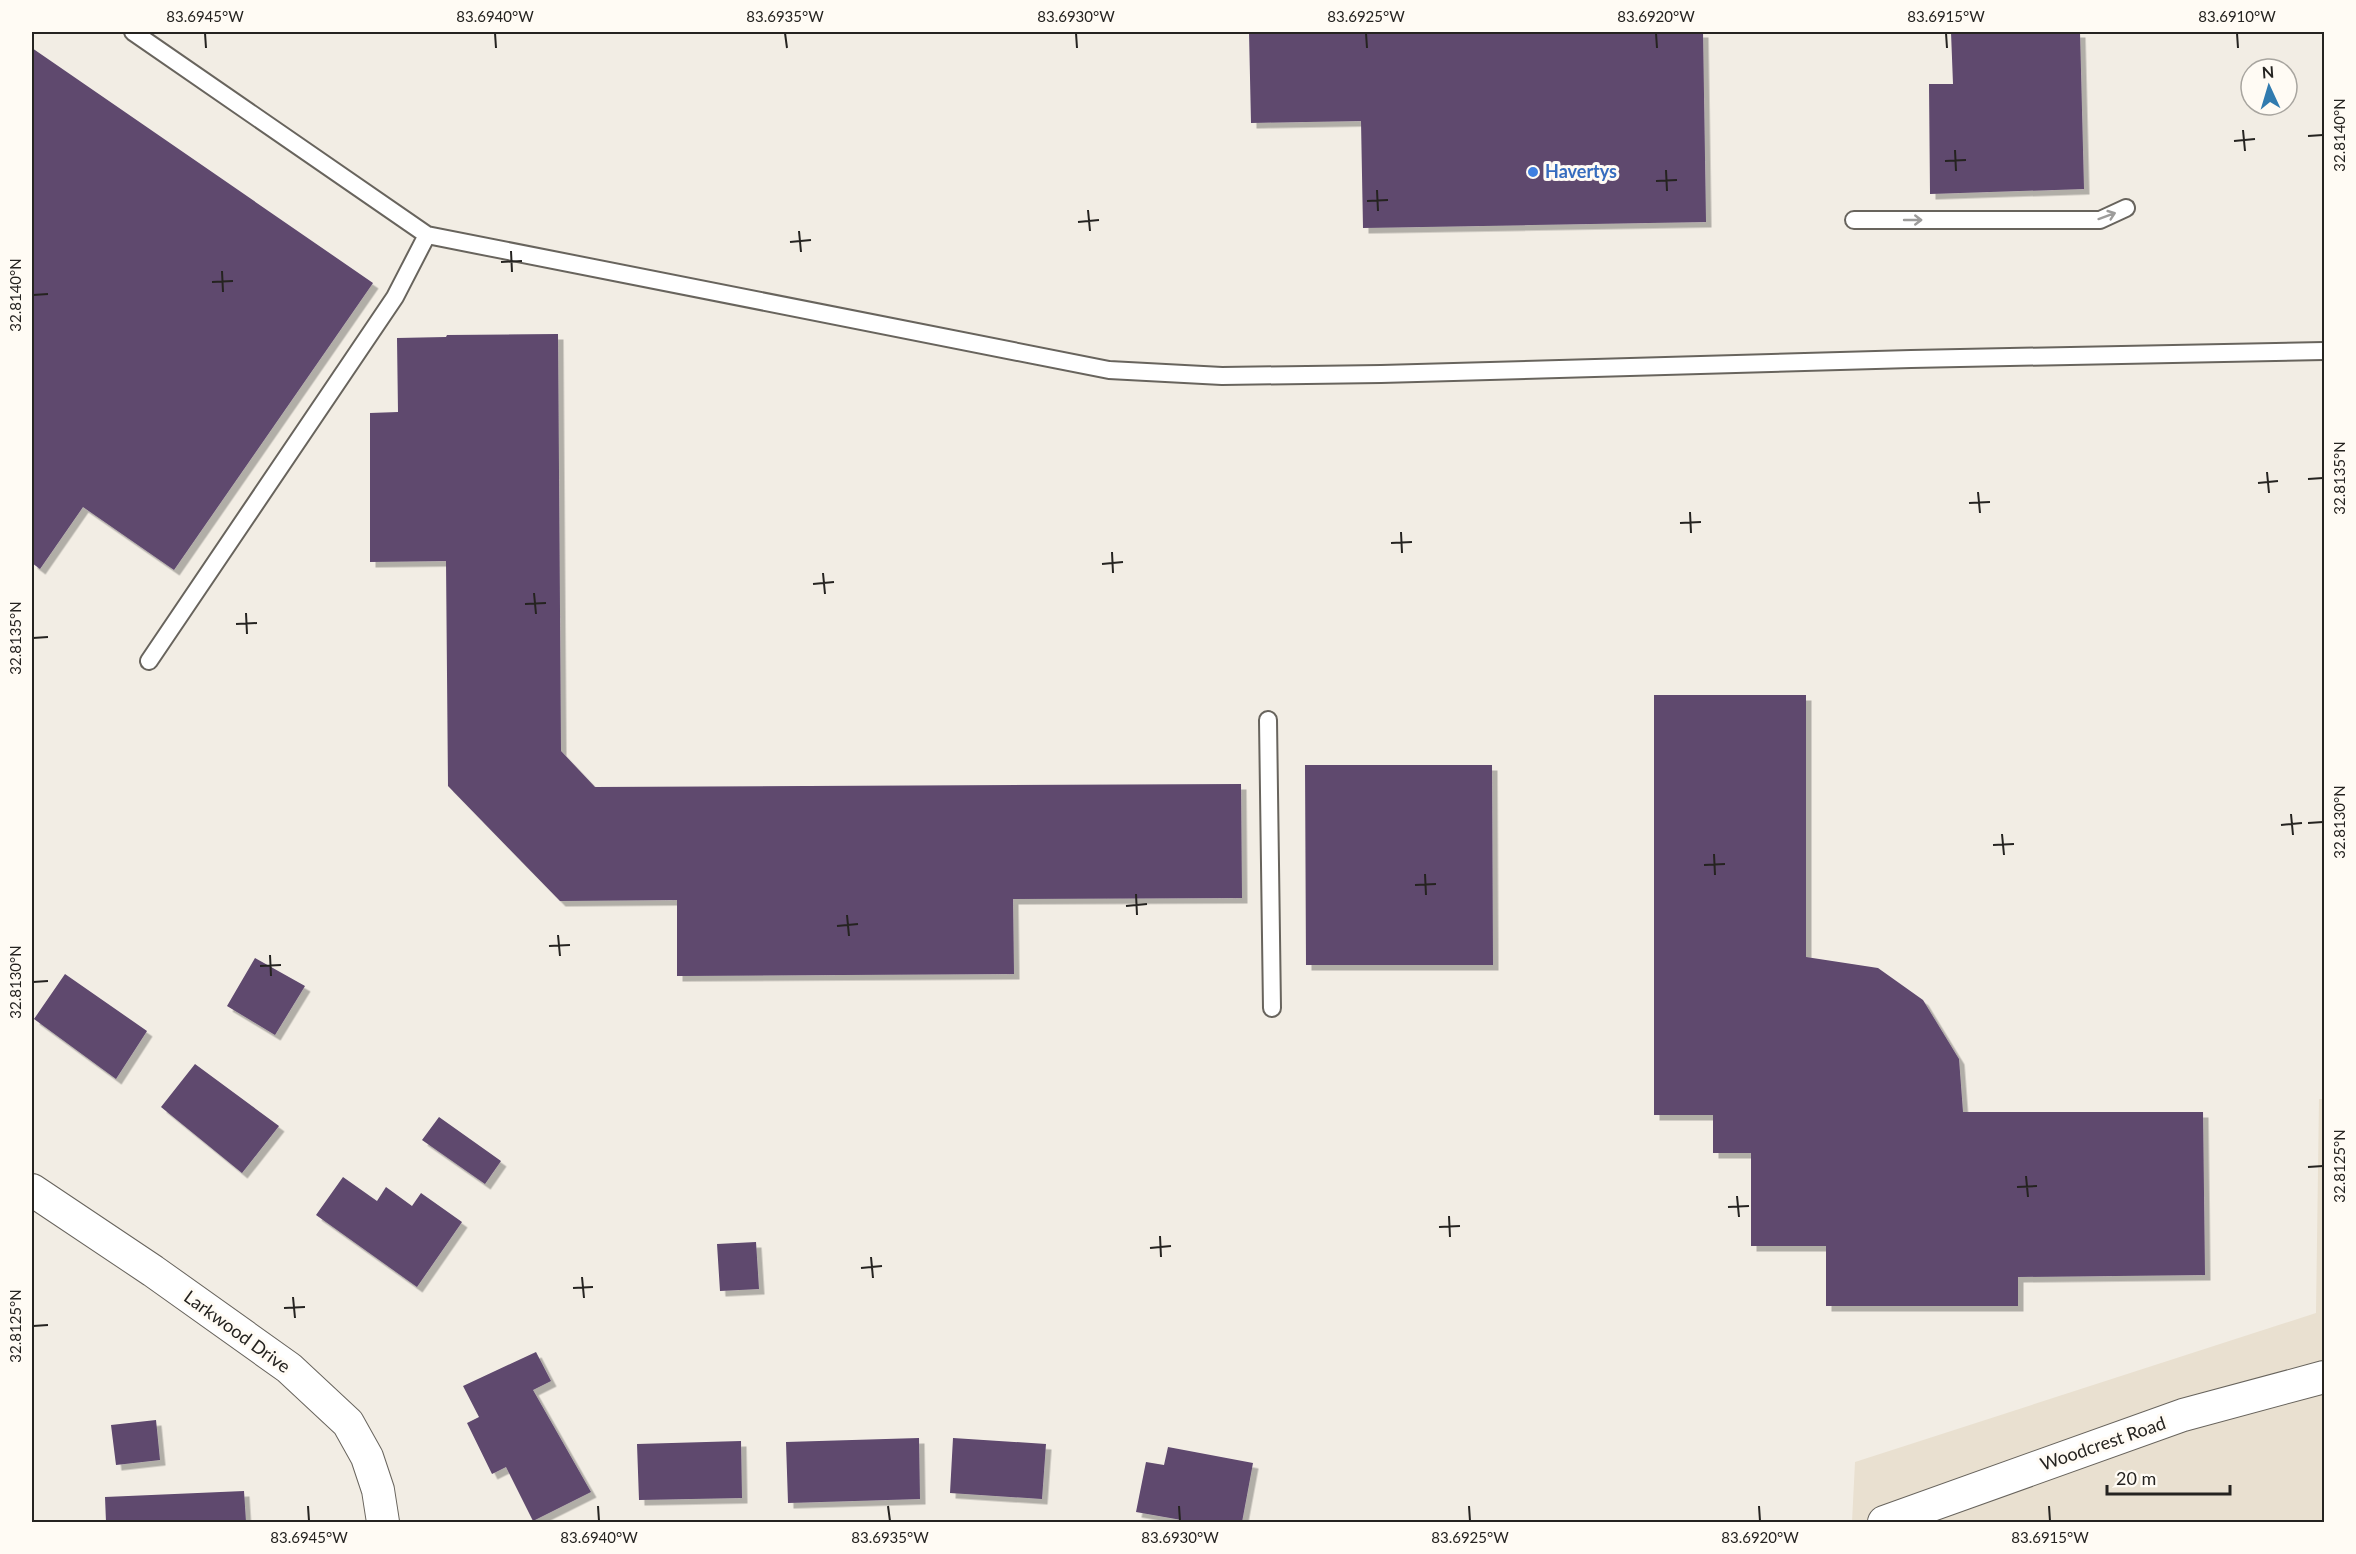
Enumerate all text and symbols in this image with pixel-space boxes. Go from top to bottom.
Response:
text: 83.6945°W [166,7,244,25]
text: 83.6940°W [456,7,534,25]
text: 83.6935°W [746,7,824,25]
text: 83.6930°W [1037,7,1115,25]
text: 83.6925°W [1327,7,1405,25]
text: 83.6920°W [1617,7,1695,25]
text: 83.6915°W [1907,7,1985,25]
text: 83.6910°W [2198,7,2276,25]
north arrow [2239,57,2299,117]
text: N [2261,62,2275,81]
text: 32.8140°N [2330,98,2348,172]
place label: Havertys [1545,160,1617,182]
marker: Havertys [1526,165,1540,179]
one-way arrow [2097,210,2116,221]
one-way arrow [1902,214,1922,226]
text: 32.8140°N [6,258,24,332]
text: 32.8135°N [2330,441,2348,515]
text: 32.8135°N [6,601,24,675]
text: 32.8130°N [2330,785,2348,859]
text: 32.8130°N [6,945,24,1019]
text: 32.8125°N [2330,1129,2348,1203]
street label: Larkwood Drive [180,1285,295,1377]
text: 32.8125°N [6,1289,24,1363]
street label: Woodcrest Road [2037,1411,2168,1475]
scale bar [2107,1458,2230,1496]
text: 20 m [2116,1467,2156,1489]
text: 83.6945°W [270,1528,348,1546]
text: 83.6940°W [560,1528,638,1546]
text: 83.6935°W [851,1528,929,1546]
text: 83.6930°W [1141,1528,1219,1546]
text: 83.6925°W [1431,1528,1509,1546]
text: 83.6920°W [1721,1528,1799,1546]
text: 83.6915°W [2011,1528,2089,1546]

